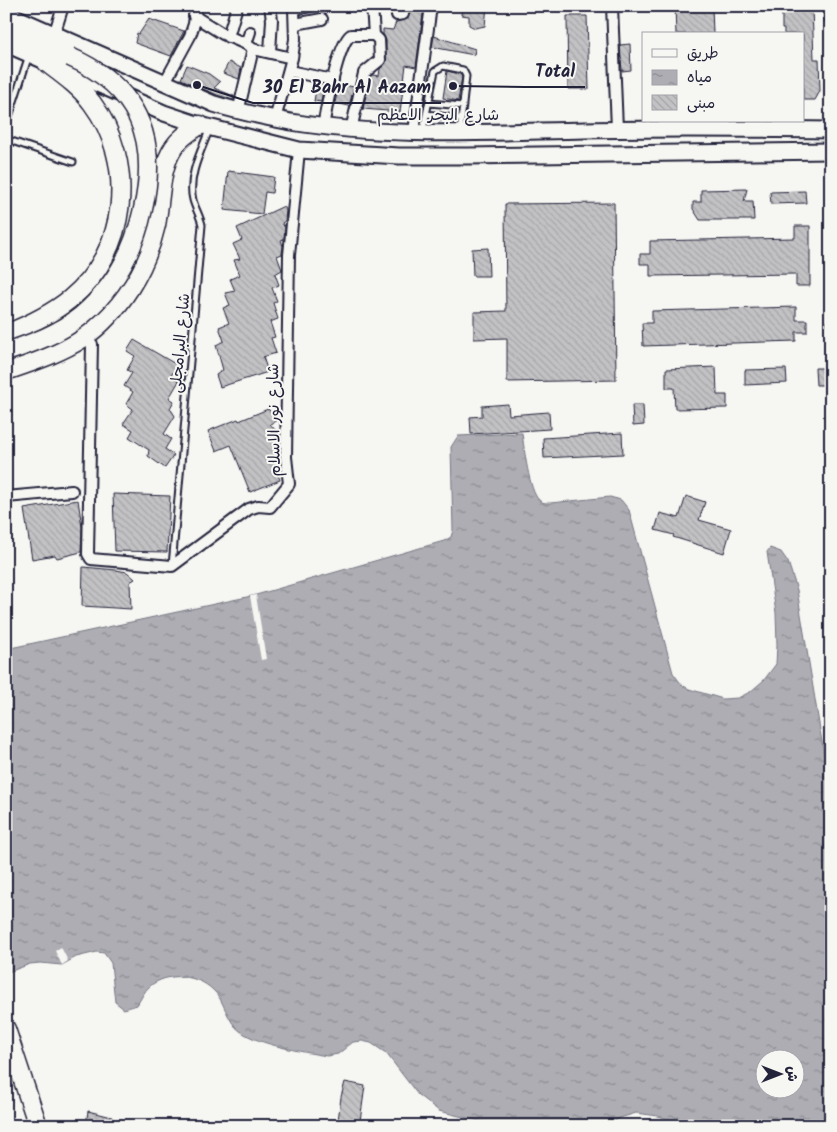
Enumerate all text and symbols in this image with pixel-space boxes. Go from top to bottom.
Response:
legend [642,32,804,122]
text: طريق [687,42,719,66]
callout: Total [525,54,585,87]
text: Total [535,58,575,87]
text: مياه [687,66,712,90]
callout: 30 El Bahr Al Aazam [253,70,441,103]
text: 30 El Bahr Al Aazam [262,74,431,103]
text: مبنى [687,92,715,116]
street label: شارع البحر الاعظم [377,103,499,128]
street label: شارع البرامجلى [164,292,197,394]
street label: شارع نور الاسلام [261,363,288,477]
north arrow [754,1050,804,1100]
text: ش [781,1066,803,1082]

